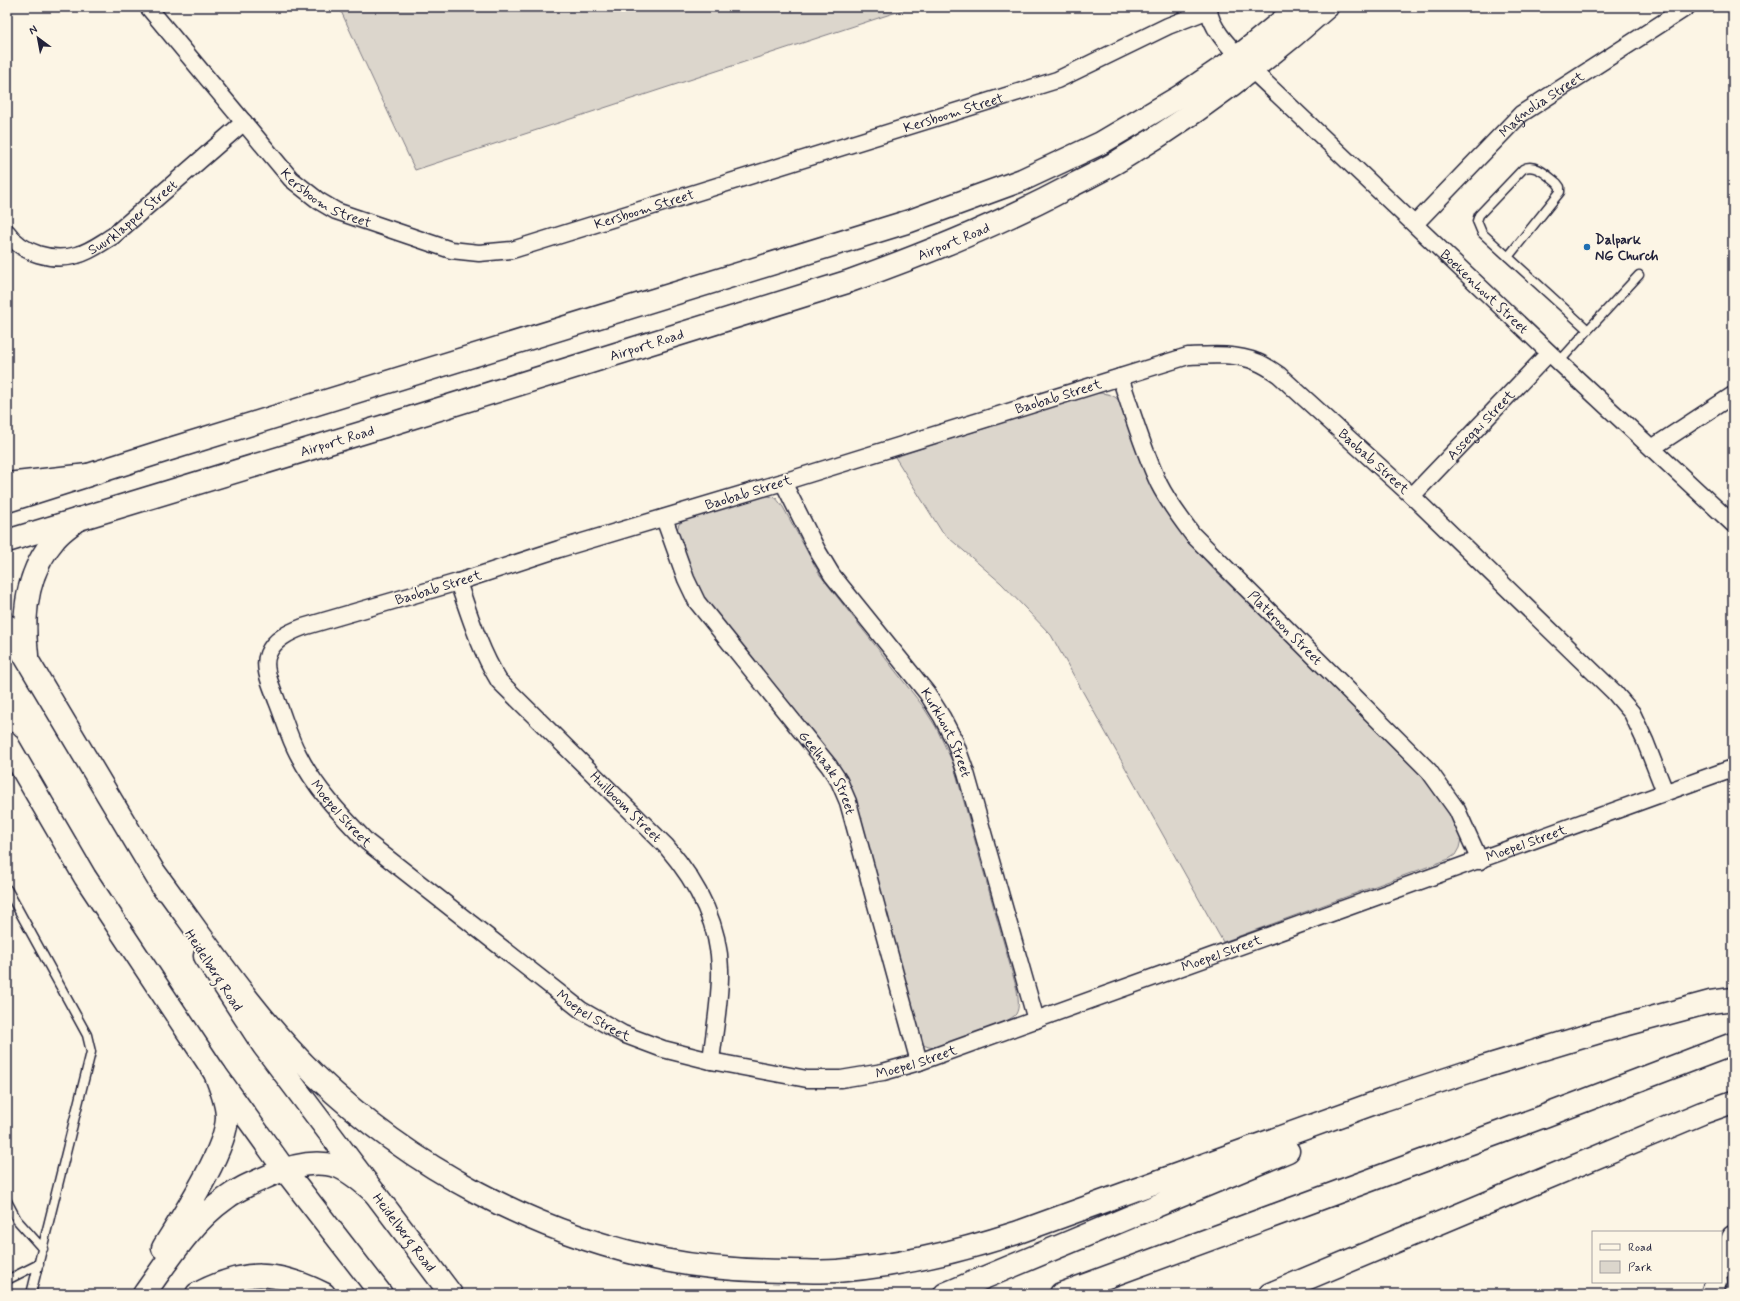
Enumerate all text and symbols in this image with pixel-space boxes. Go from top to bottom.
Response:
north arrow [18,18,58,58]
text: N [26,22,40,38]
street label: Magnolia Street [1495,67,1588,142]
street label: Kersboom Street [901,89,1006,137]
street label: Kersboom Street [276,165,374,232]
street label: Suurklapper Street [85,176,181,259]
street label: Kersboom Street [592,186,697,234]
street label: Airport Road [915,219,993,265]
place label: Dalpark NG Church [1595,231,1659,265]
marker: Dalpark NG Church [1582,242,1592,252]
street label: Boekenhout Street [1436,246,1532,338]
street label: Airport Road [607,325,686,365]
street label: Baobab Street [1013,375,1104,419]
street label: Assegai Street [1443,386,1520,464]
street label: Airport Road [298,422,377,461]
street label: Baobab Street [1334,425,1413,499]
street label: Baobab Street [703,471,794,515]
street label: Baobab Street [393,566,484,610]
street label: Platkroon Street [1244,587,1326,669]
street label: Kurkhout Street [916,685,975,779]
street label: Geelhaak Street [794,727,859,817]
street label: Huilboom Street [586,768,665,847]
street label: Moepel Street [306,777,376,852]
street label: Moepel Street [1484,821,1570,866]
street label: Heidelberg Road [178,926,246,1016]
street label: Moepel Street [1179,931,1265,977]
street label: Moepel Street [552,986,633,1046]
street label: Moepel Street [874,1041,960,1083]
street label: Heidelberg Road [368,1190,439,1276]
legend [1592,1231,1722,1283]
text: Road [1628,1240,1652,1256]
text: Park [1628,1260,1652,1276]

